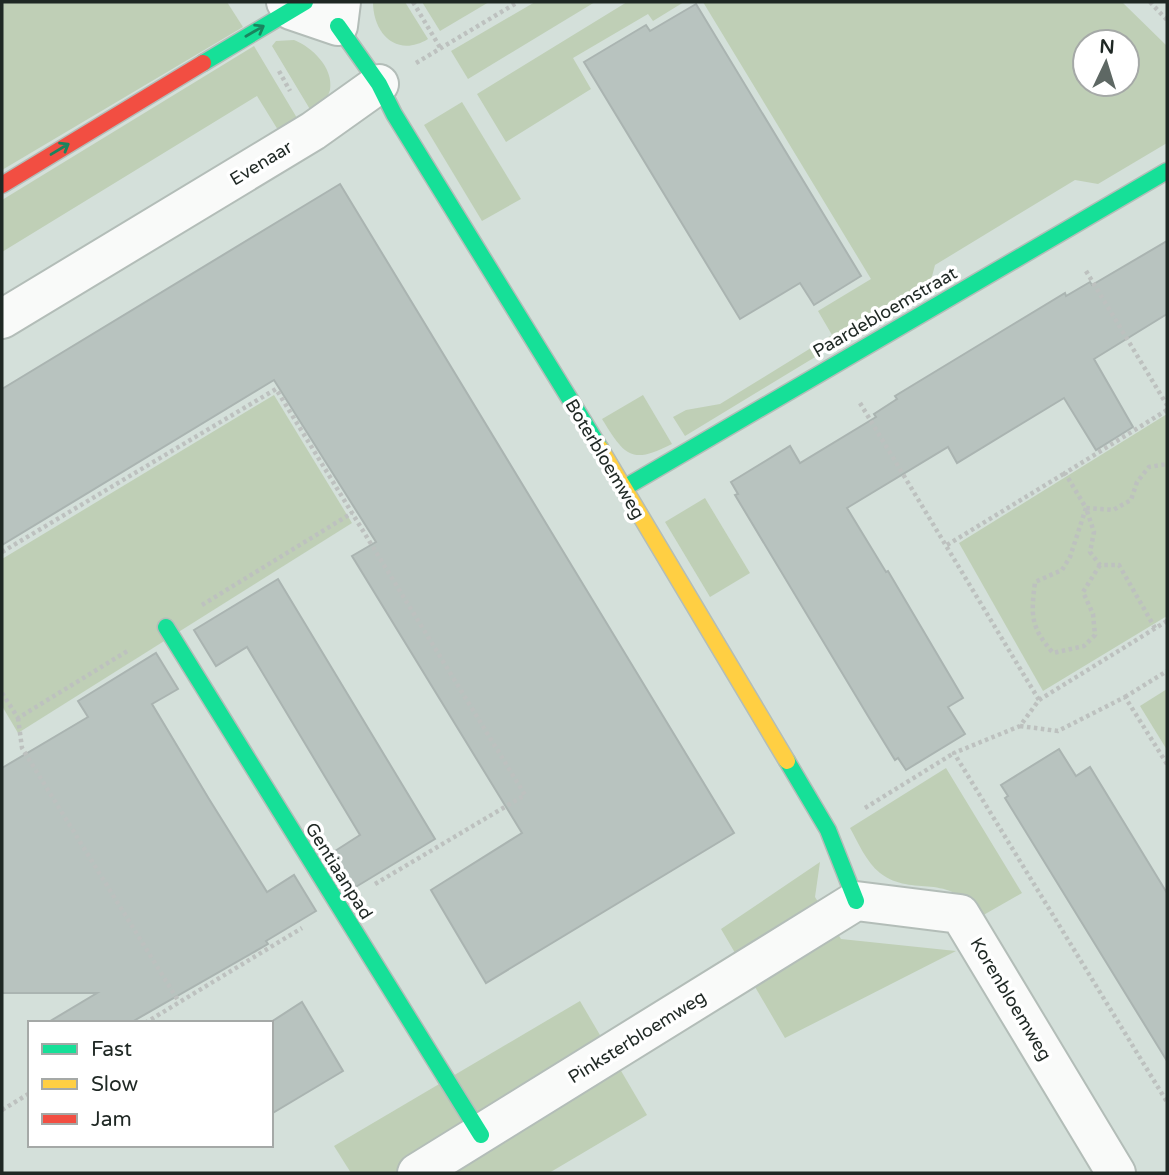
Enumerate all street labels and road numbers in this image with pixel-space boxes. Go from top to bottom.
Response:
street label: Evenaar [226,136,296,190]
street label: Paardebloemstraat [809,262,961,362]
street label: Boterbloemweg [561,395,649,523]
street label: Gentiaanpad [301,819,377,923]
street label: Korenbloemweg [966,933,1056,1065]
street label: Pinksterbloemweg [564,986,710,1088]

